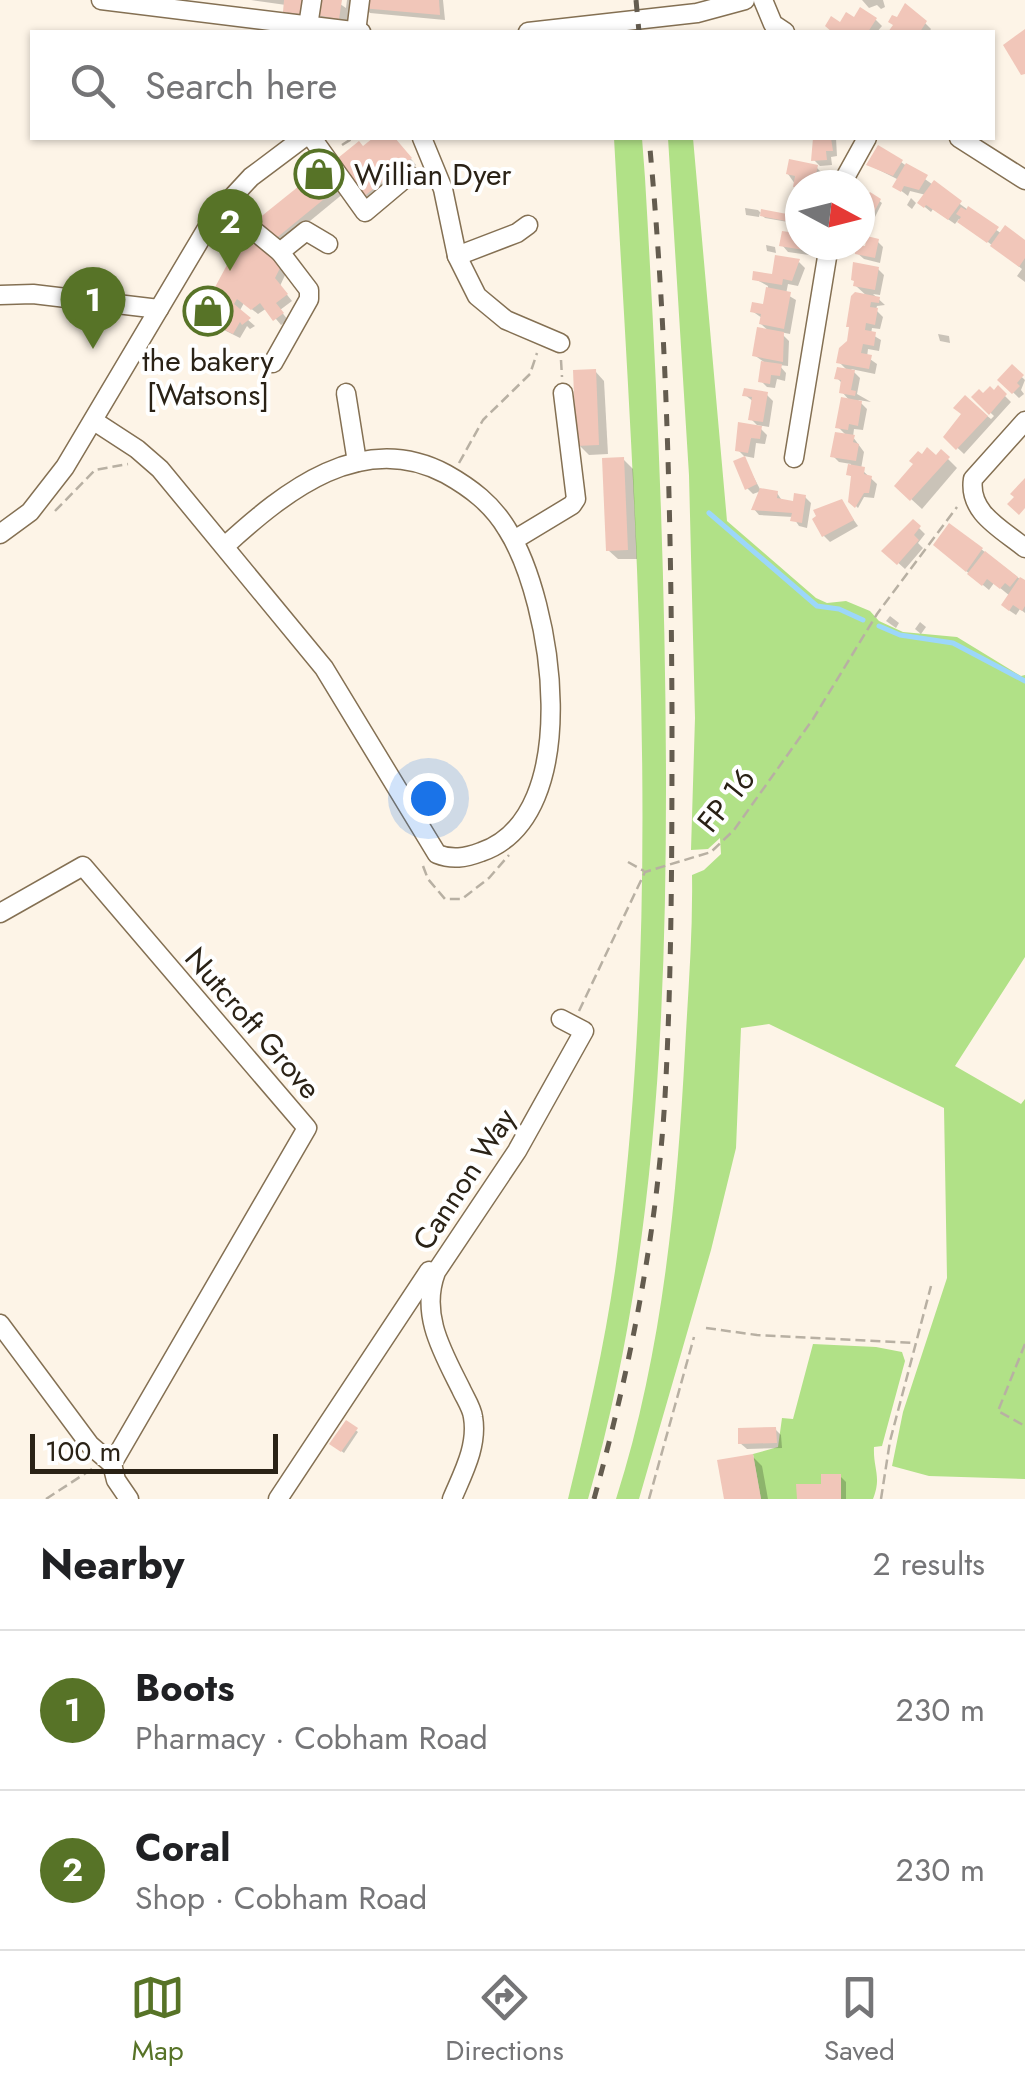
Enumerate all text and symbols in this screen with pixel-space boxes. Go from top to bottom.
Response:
search box [30,30,995,140]
icon: search [65,58,120,113]
text: Search here [145,58,337,113]
shop icon: Willian Dyer [293,148,345,200]
place label: Willian Dyer [354,153,512,196]
north arrow [785,170,875,260]
pin: 2 [198,188,262,271]
pin: 1 [61,266,126,349]
shop icon: the bakery [Watsons] [182,285,234,337]
place label: the bakery [Watsons] [142,339,275,416]
street label: FP 16 [687,759,765,841]
your location [403,773,454,824]
street label: Nutcroft Grove [175,938,331,1108]
street label: Cannon Way [402,1099,527,1259]
scale bar [30,1429,278,1474]
text: 100 m [45,1431,121,1472]
text: Nearby [40,1534,184,1595]
text: 2 results [873,1541,985,1587]
text: Boots [135,1660,234,1715]
text: 1 [64,1687,81,1733]
text: 230 m [896,1687,985,1733]
text: Pharmacy · Cobham Road [135,1715,488,1761]
text: Coral [135,1820,230,1875]
text: 2 [62,1847,83,1893]
text: 230 m [896,1847,985,1893]
text: Shop · Cobham Road [135,1875,427,1921]
tab: Map [130,1970,185,2071]
tab: Directions [445,1970,564,2071]
tab: Saved [824,1970,895,2071]

